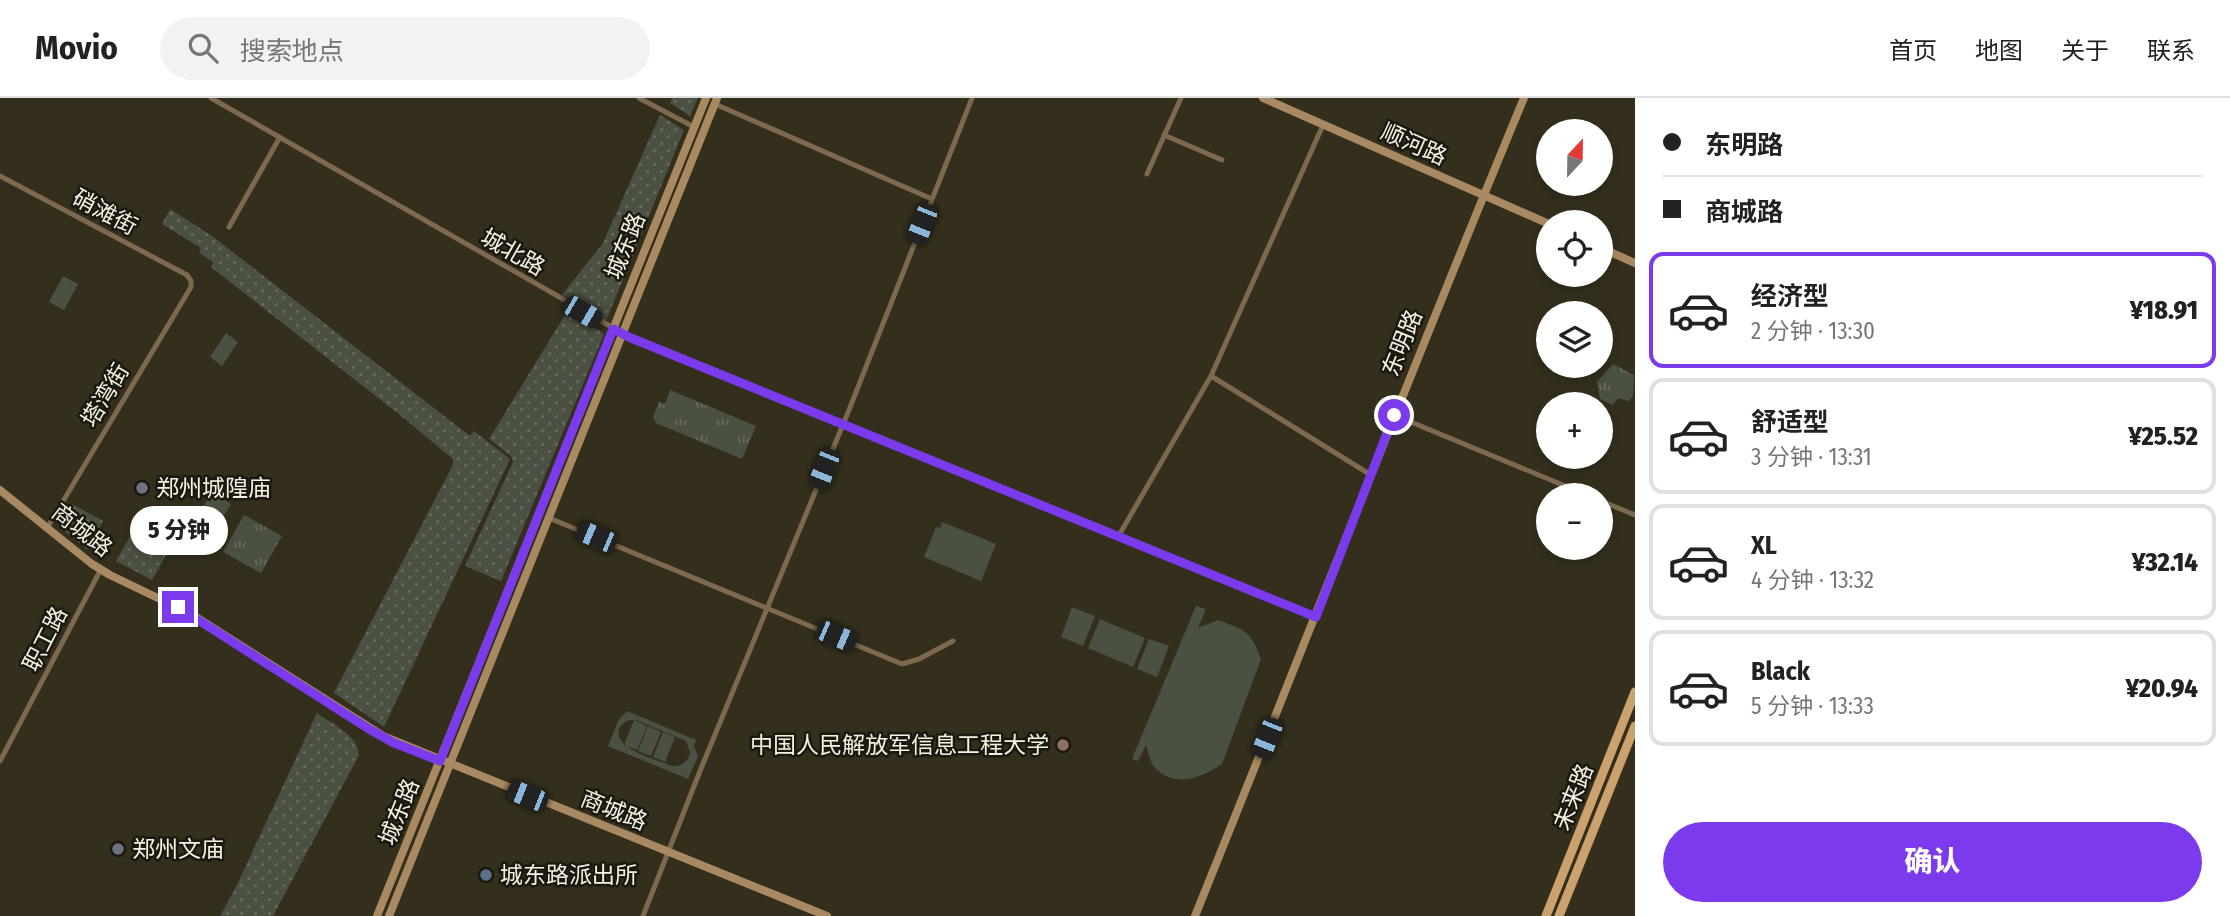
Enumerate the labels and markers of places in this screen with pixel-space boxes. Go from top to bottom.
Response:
place label: 郑州城隍庙 [156,474,271,502]
marker: 郑州城隍庙 [134,480,150,496]
place label: 中国人民解放军信息工程大学 [750,731,1049,759]
marker: 中国人民解放军信息工程大学 [1055,737,1071,753]
place label: 郑州文庙 [132,835,224,863]
marker: 郑州文庙 [110,841,126,857]
place label: 城东路派出所 [500,861,638,889]
marker: 城东路派出所 [478,867,494,883]

